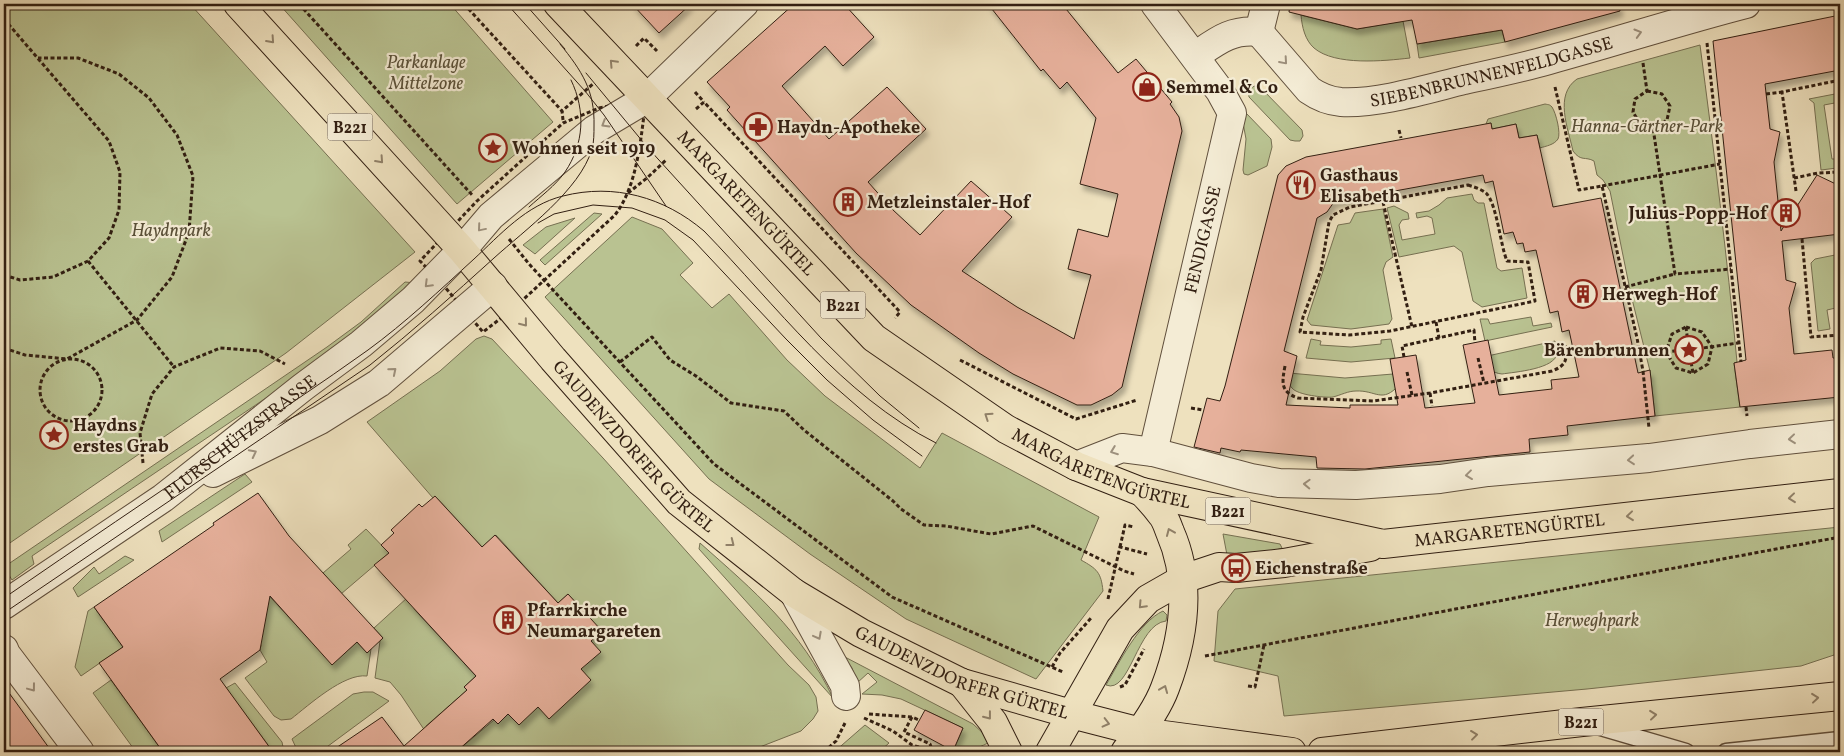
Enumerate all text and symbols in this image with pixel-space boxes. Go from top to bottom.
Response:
one-way arrow [1633,29,1641,39]
street label: SIEBENBRUNNENFELDGASSE [1369,31,1616,115]
one-way arrow [265,34,274,43]
park label: Parkanlage Mittelzone [386,51,466,97]
one-way arrow [1278,55,1287,64]
one-way arrow [610,60,619,69]
shop icon: Semmel & Co [1132,72,1162,102]
place label: Semmel & Co [1166,76,1278,101]
pharmacy icon: Haydn-Apotheke [743,112,773,142]
road number: B221 [328,114,372,140]
park label: Hanna-Gärtner-Park [1571,115,1723,140]
place label: Haydn-Apotheke [777,116,920,141]
one-way arrow [601,117,610,127]
street label: MARGARETENGÜRTEL [670,126,820,282]
place icon: Wohnen seit 1919 [478,133,508,163]
place label: Wohnen seit 1919 [512,137,655,162]
one-way arrow [375,154,384,163]
place label: Gasthaus Elisabeth [1320,164,1401,210]
restaurant icon: Gasthaus Elisabeth [1286,170,1316,200]
street label: FENDIGASSE [1179,184,1229,296]
building icon: Metzleinstaler-Hof [833,187,863,217]
place label: Metzleinstaler-Hof [867,191,1032,216]
building icon: Julius-Popp-Hof [1771,198,1801,228]
place label: Julius-Popp-Hof [1627,202,1769,227]
park label: Haydnpark [131,219,211,244]
one-way arrow [477,223,486,232]
one-way arrow [425,278,434,287]
building icon: Herwegh-Hof [1568,279,1598,309]
place label: Herwegh-Hof [1602,283,1719,308]
road number: B221 [820,292,866,318]
one-way arrow [519,318,528,327]
place icon: Bärenbrunnen [1674,335,1704,365]
place label: Bärenbrunnen [1544,339,1670,364]
street label: GAUDENZDORFER GÜRTEL [546,356,719,540]
one-way arrow [388,368,397,377]
street label: FLURSCHÜTZSTRASSE [159,370,323,506]
one-way arrow [984,413,994,422]
place label: Haydns erstes Grab [73,414,169,460]
place icon: Haydns erstes Grab [39,420,69,450]
street label: MARGARETENGÜRTEL [1007,423,1193,516]
one-way arrow [1787,433,1795,444]
one-way arrow [1110,445,1119,456]
one-way arrow [248,449,257,459]
one-way arrow [1626,454,1634,465]
one-way arrow [1465,469,1473,480]
one-way arrow [1303,479,1310,489]
one-way arrow [1788,492,1796,503]
road number: B221 [1206,498,1250,524]
street label: MARGARETENGÜRTEL [1413,508,1606,554]
one-way arrow [1626,510,1634,521]
one-way arrow [1166,528,1177,537]
one-way arrow [725,537,734,545]
bus stop icon: Eichenstraße [1221,553,1251,583]
place label: Eichenstraße [1255,557,1368,582]
place label: Pfarrkirche Neumargareten [527,599,661,645]
one-way arrow [1139,600,1148,609]
building icon: Pfarrkirche Neumargareten [493,605,523,635]
park label: Herweghpark [1545,609,1639,634]
street label: GAUDENZDORFER GÜRTEL [850,621,1071,727]
one-way arrow [811,630,821,639]
one-way arrow [26,682,34,691]
one-way arrow [1158,685,1168,694]
one-way arrow [1811,693,1819,704]
road number: B221 [1558,709,1604,736]
one-way arrow [982,710,990,719]
one-way arrow [1650,710,1658,721]
one-way arrow [1102,717,1111,728]
one-way arrow [1471,730,1479,741]

